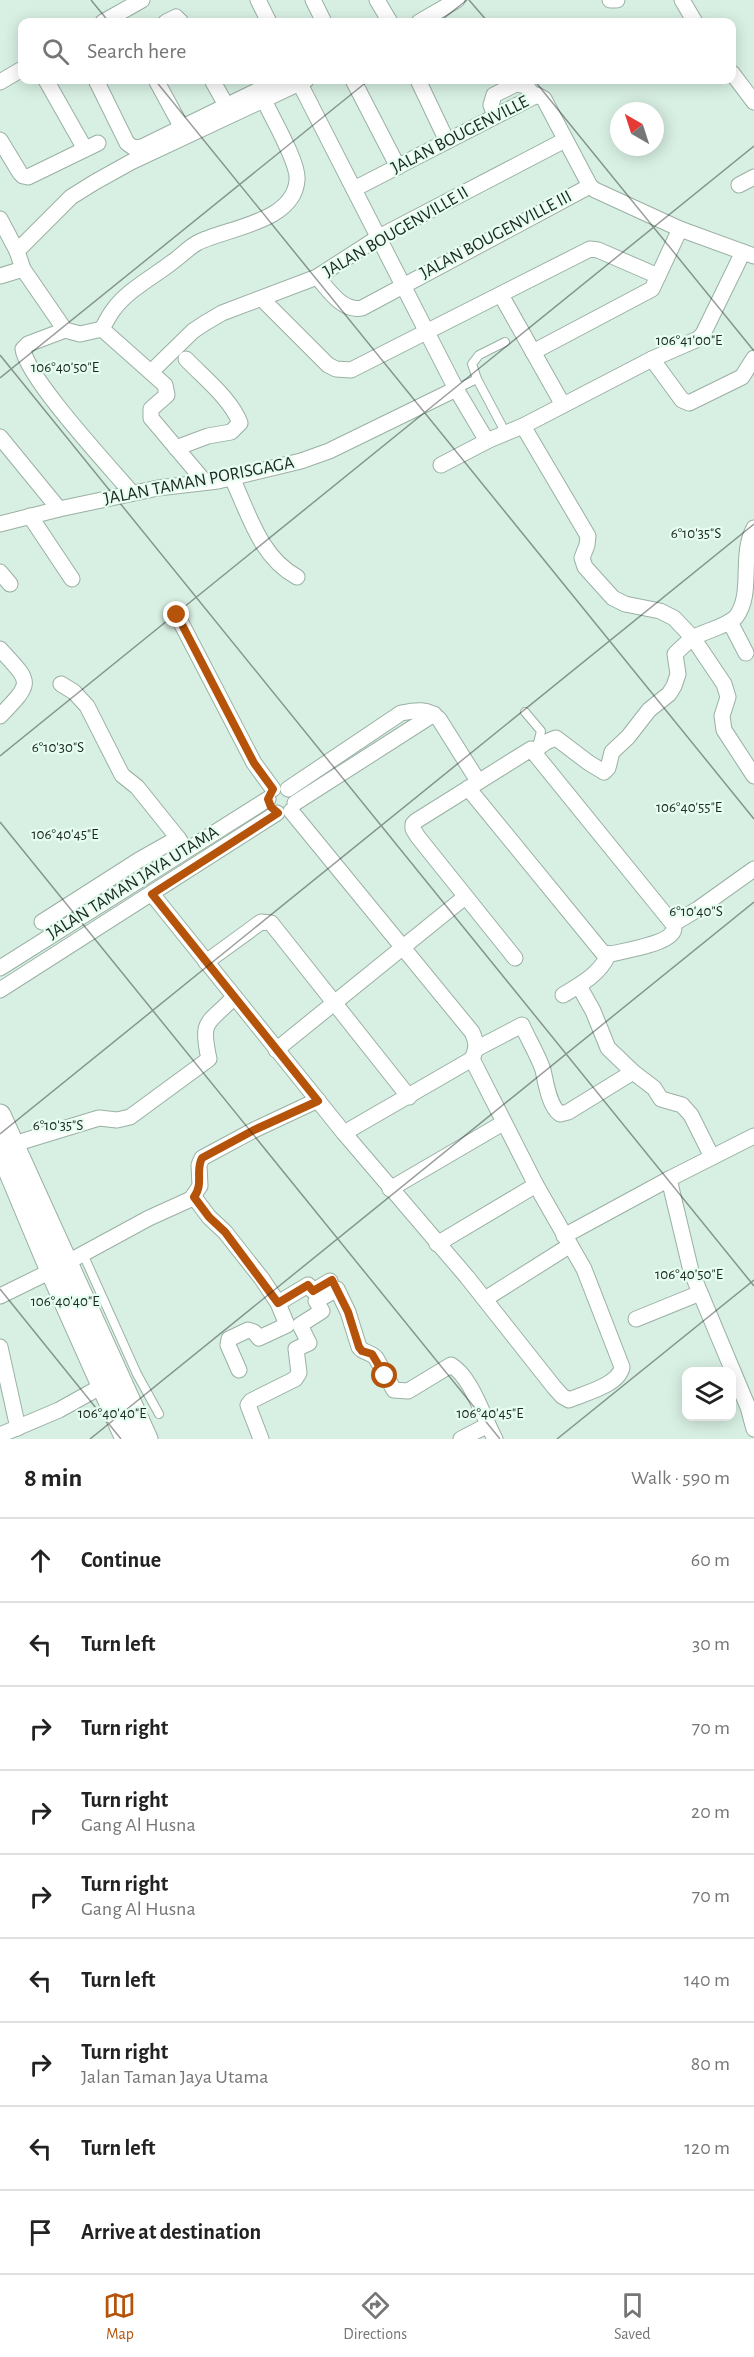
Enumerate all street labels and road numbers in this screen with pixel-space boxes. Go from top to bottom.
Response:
street label: JALAN BOUGENVILLE [388,92,532,177]
street label: JALAN BOUGENVILLE II [320,183,472,281]
street label: JALAN BOUGENVILLE III [417,187,575,283]
street label: JALAN TAMAN PORISGAGA [102,454,296,508]
street label: JALAN TAMAN JAYA UTAMA [44,822,222,943]

